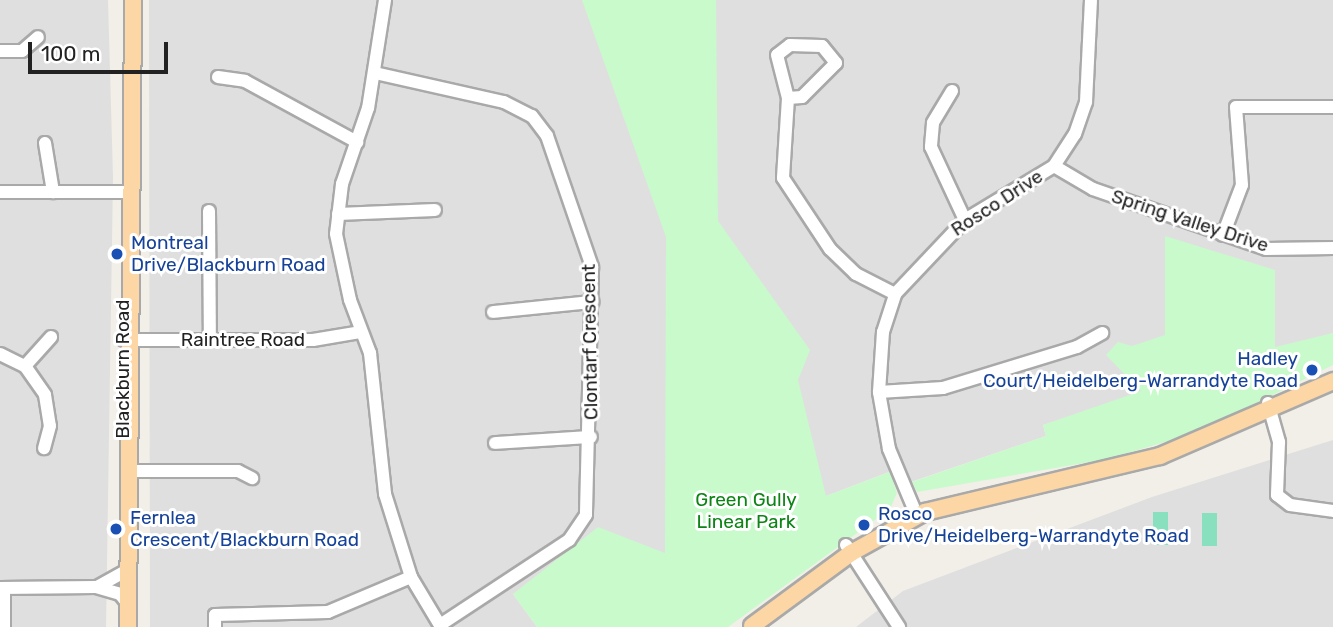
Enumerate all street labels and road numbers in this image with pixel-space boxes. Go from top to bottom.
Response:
street label: Rosco Drive [947,165,1047,241]
street label: Spring Valley Drive [1108,185,1272,257]
street label: Clontarf Crescent [577,264,603,420]
street label: Blackburn Road [112,299,134,439]
street label: Raintree Road [181,329,305,351]

